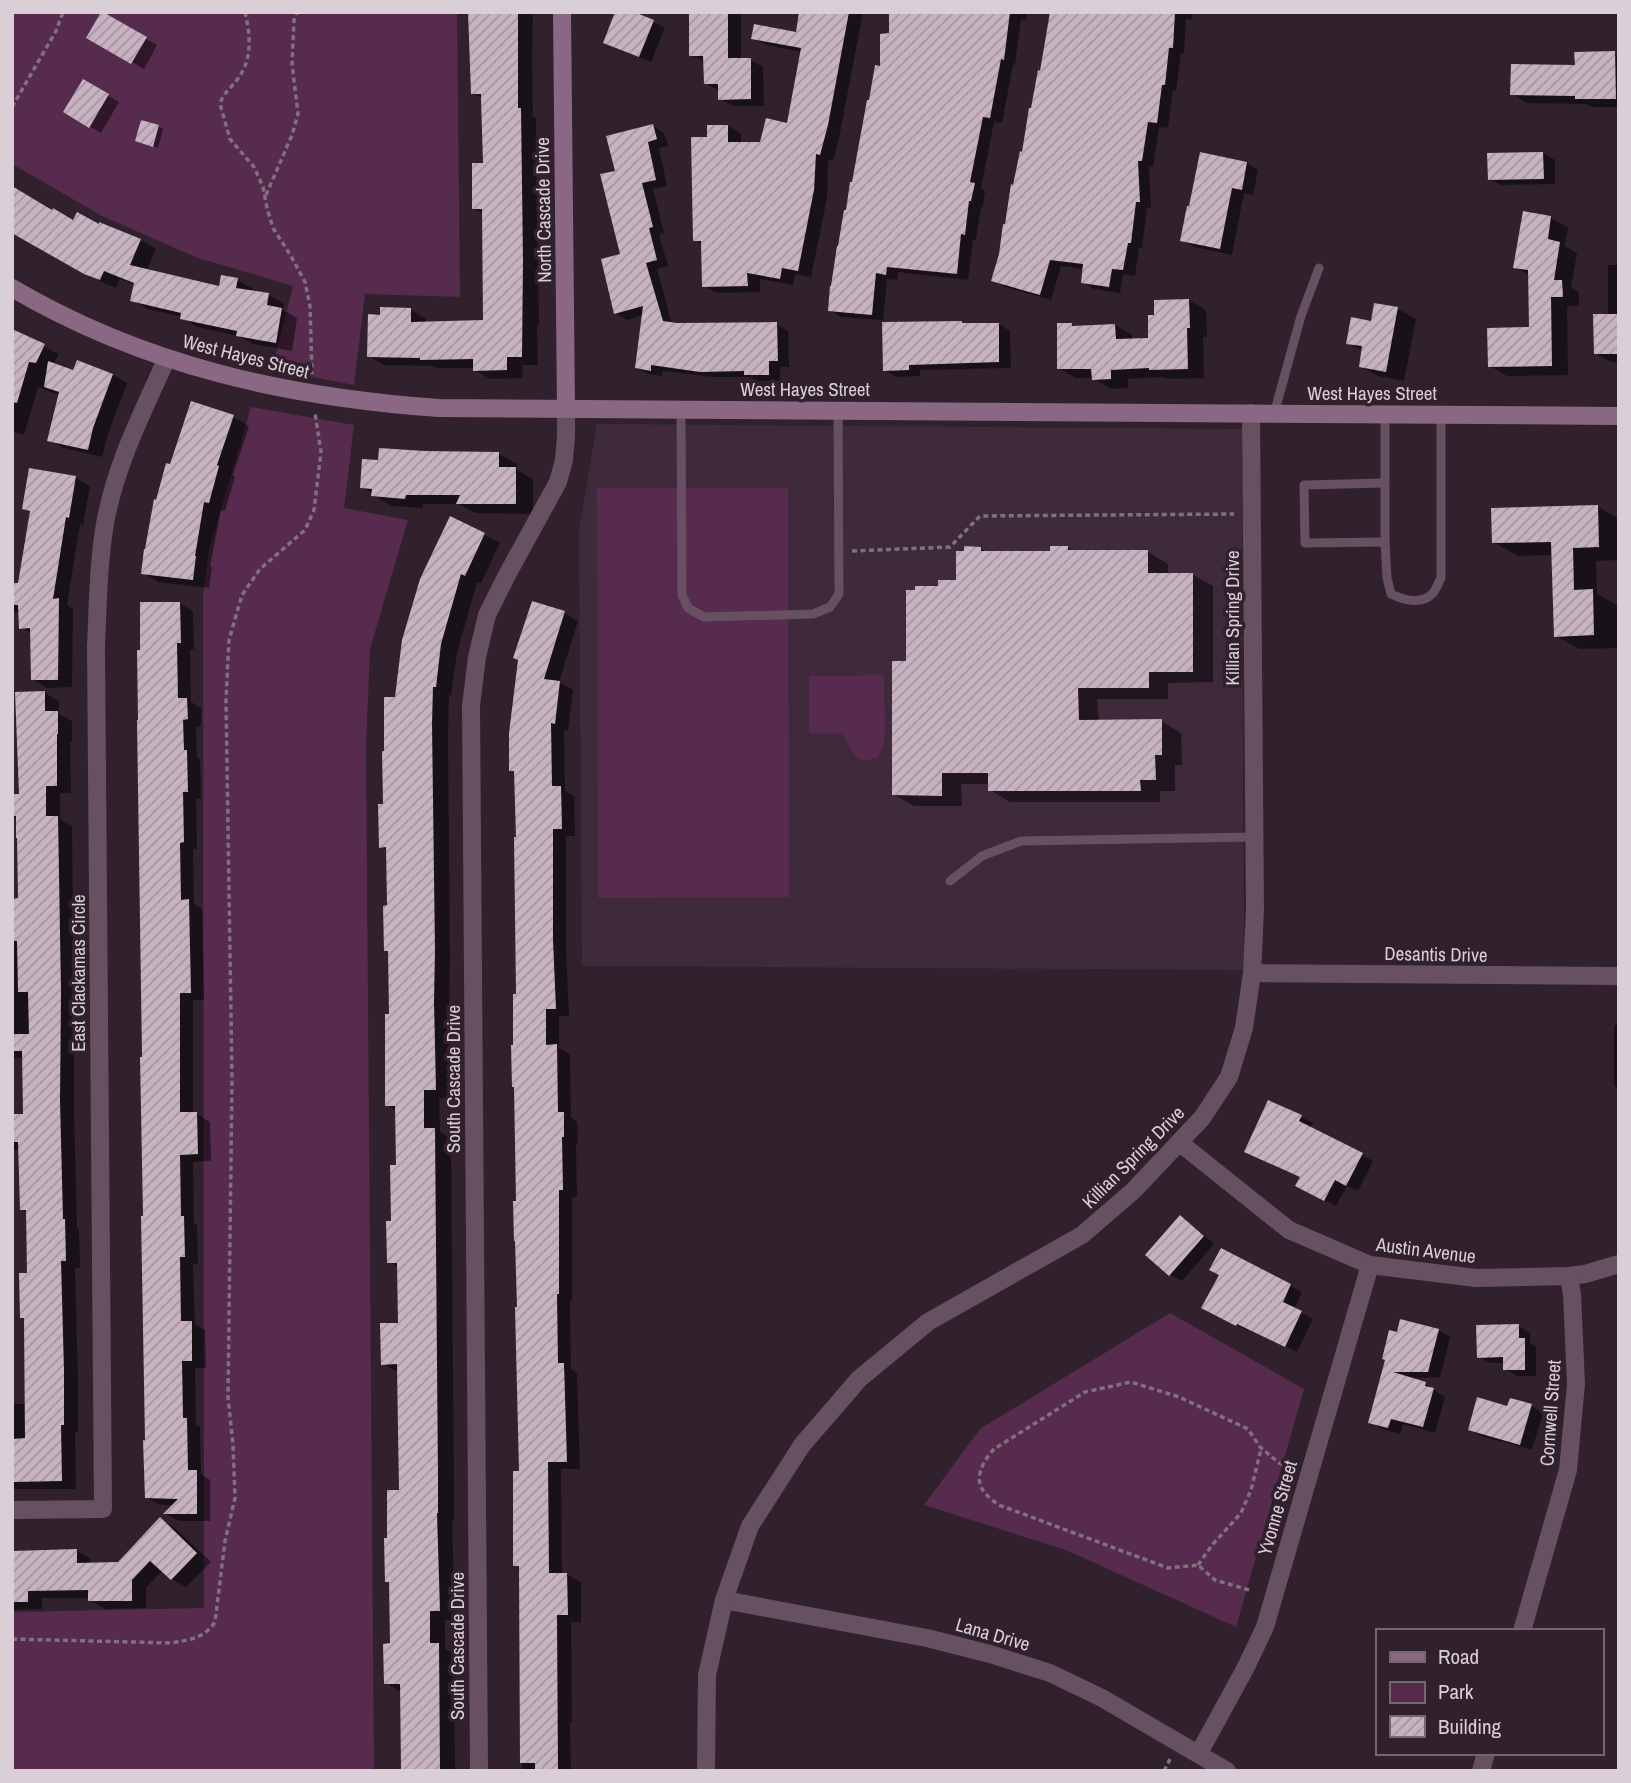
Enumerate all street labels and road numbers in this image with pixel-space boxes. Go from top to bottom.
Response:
street label: North Cascade Drive [529,137,557,283]
street label: West Hayes Street [180,328,313,384]
street label: West Hayes Street [740,376,870,402]
street label: West Hayes Street [1307,380,1437,406]
street label: Killian Spring Drive [1219,550,1245,686]
street label: East Clackamas Circle [65,894,91,1052]
street label: Desantis Drive [1384,940,1488,968]
street label: South Cascade Drive [440,1005,466,1153]
street label: Killian Spring Drive [1076,1100,1190,1214]
street label: Austin Avenue [1374,1231,1477,1269]
street label: Cornwell Street [1533,1358,1567,1467]
street label: Yvonne Street [1251,1457,1303,1559]
street label: South Cascade Drive [444,1572,470,1720]
street label: Lana Drive [953,1611,1033,1657]

